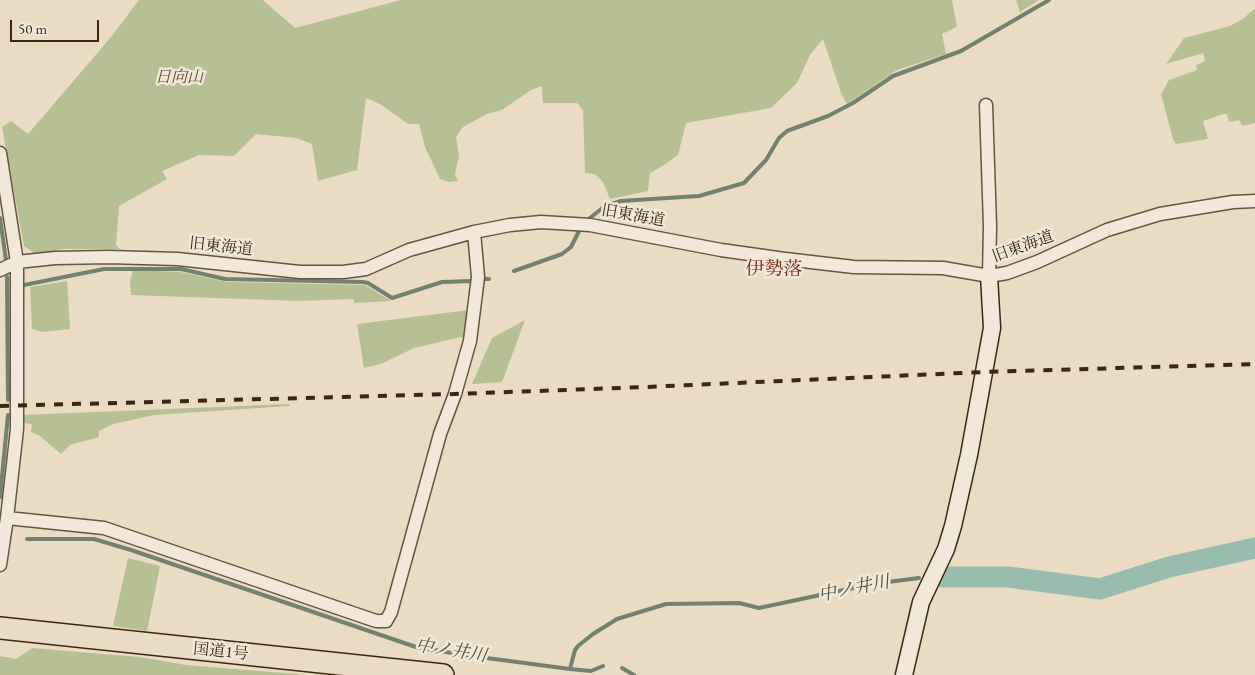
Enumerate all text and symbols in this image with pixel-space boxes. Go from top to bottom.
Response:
scale bar [12,10,101,42]
text: 50 m [18,19,47,38]
park label: 日向山 [155,68,203,88]
street label: 旧東海道 [600,201,666,231]
street label: 旧東海道 [990,227,1056,267]
street label: 旧東海道 [188,234,254,260]
district label: 伊勢落 [746,259,802,281]
water label: 中ノ井川 [817,572,891,606]
water label: 中ノ井川 [414,635,488,667]
street label: 国道1号 [192,640,250,664]

